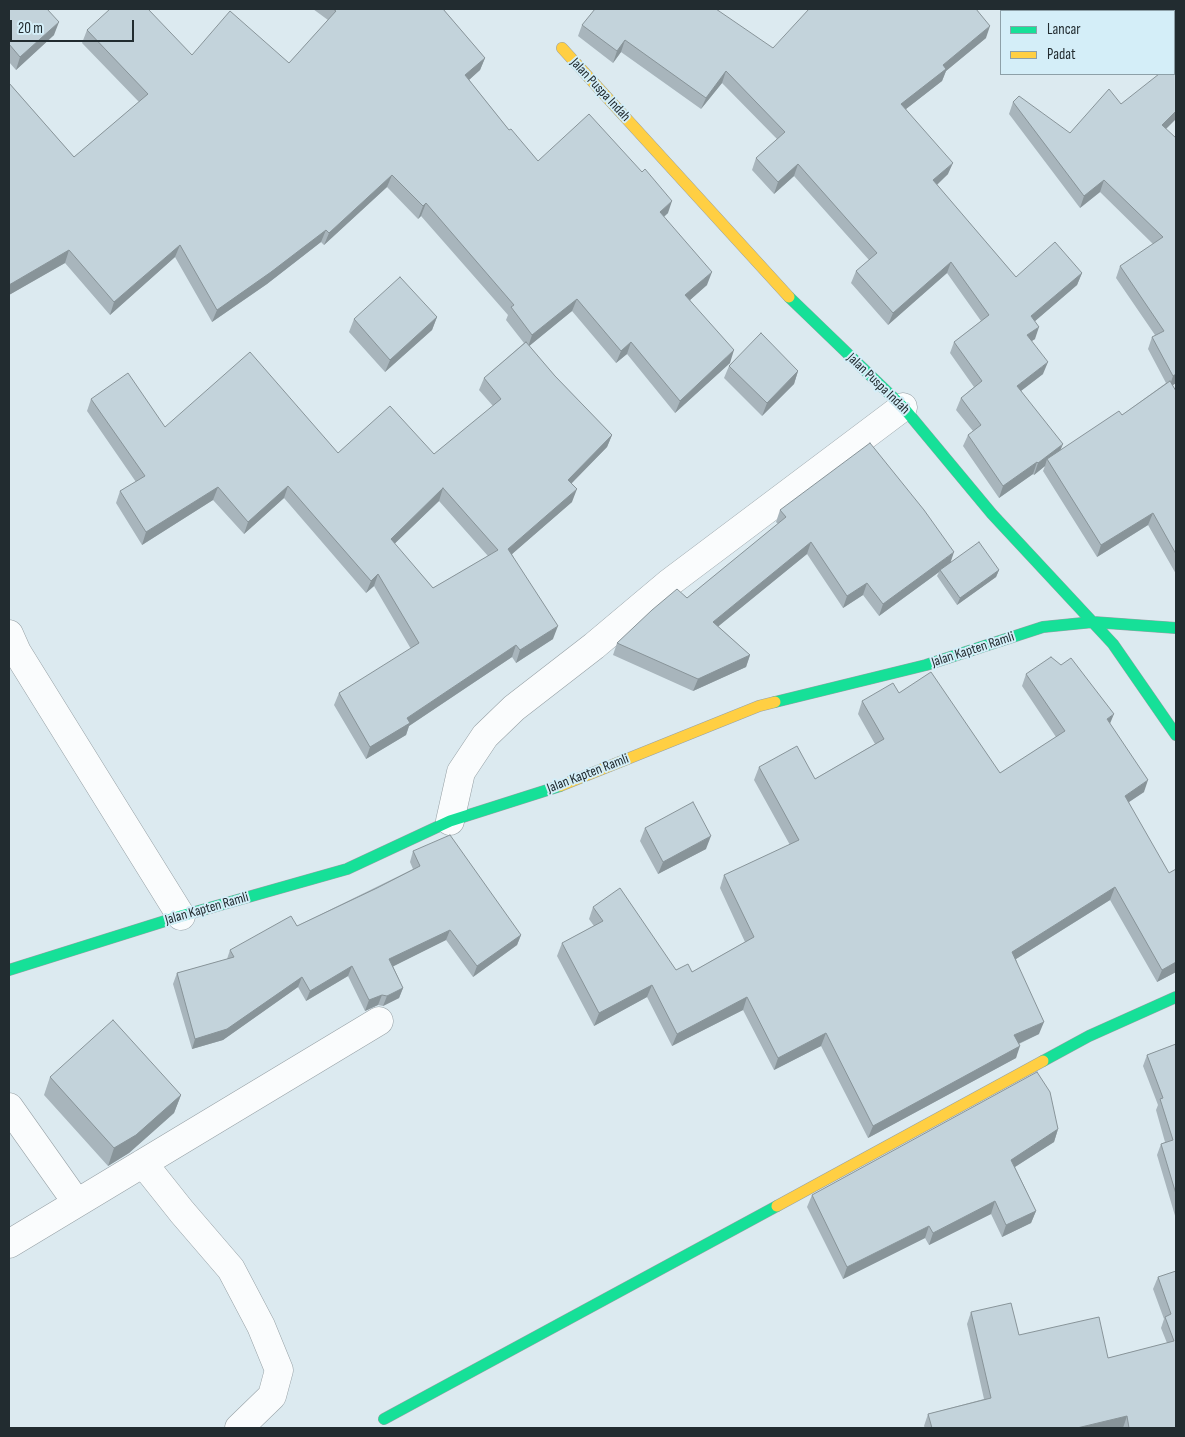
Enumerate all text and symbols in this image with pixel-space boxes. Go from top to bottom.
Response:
scale bar [12,10,136,42]
legend [1000,10,1175,75]
text: 20 m [18,19,43,38]
text: Lancar [1047,20,1081,39]
text: Padat [1047,45,1076,64]
street label: Jalan Puspa Indah [566,55,634,125]
street label: Jalan Puspa Indah [843,350,913,418]
street label: Jalan Kapten Ramli [929,629,1017,671]
street label: Jalan Kapten Ramli [545,751,631,797]
street label: Jalan Kapten Ramli [163,889,251,929]

